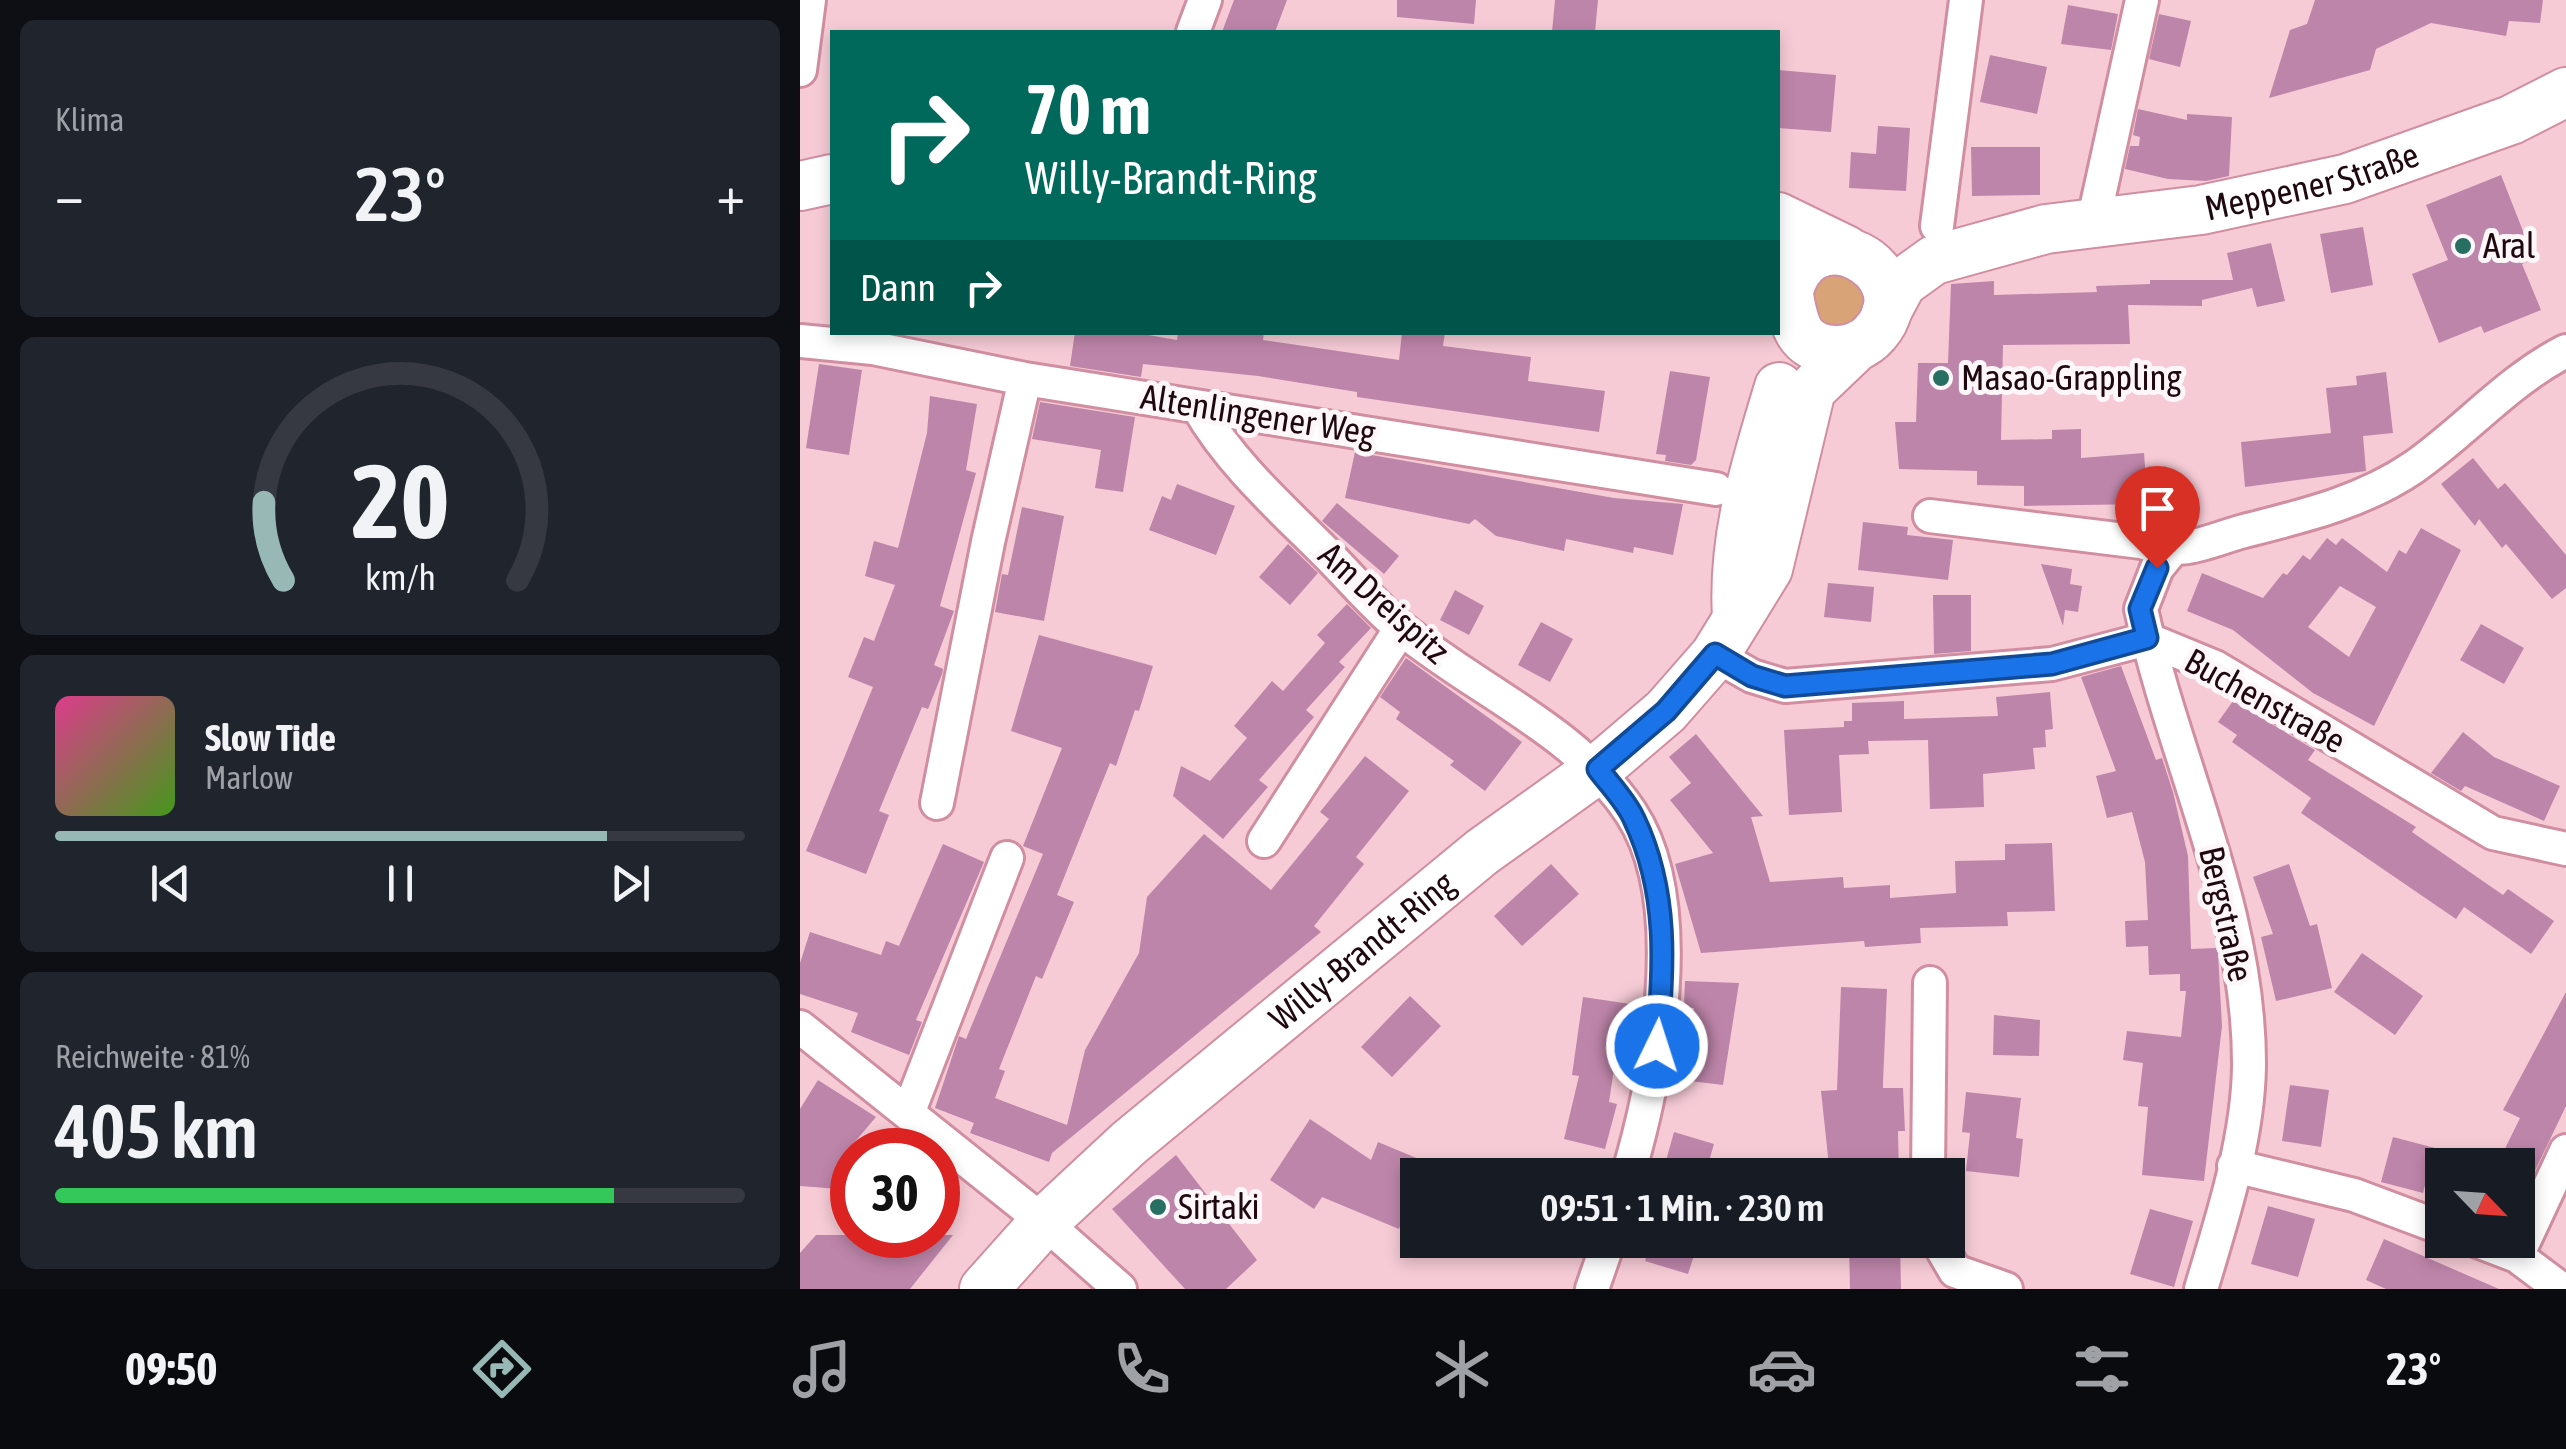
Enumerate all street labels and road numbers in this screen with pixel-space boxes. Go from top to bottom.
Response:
street label: Meppener Straße [2201,134,2424,228]
street label: Altenlingener Weg [1138,376,1378,452]
street label: Am Dreispitz [1312,534,1458,671]
street label: Buchenstraße [2178,640,2353,761]
street label: Bergstraße [2192,842,2262,985]
street label: Willy-Brandt-Ring [1261,862,1462,1038]

